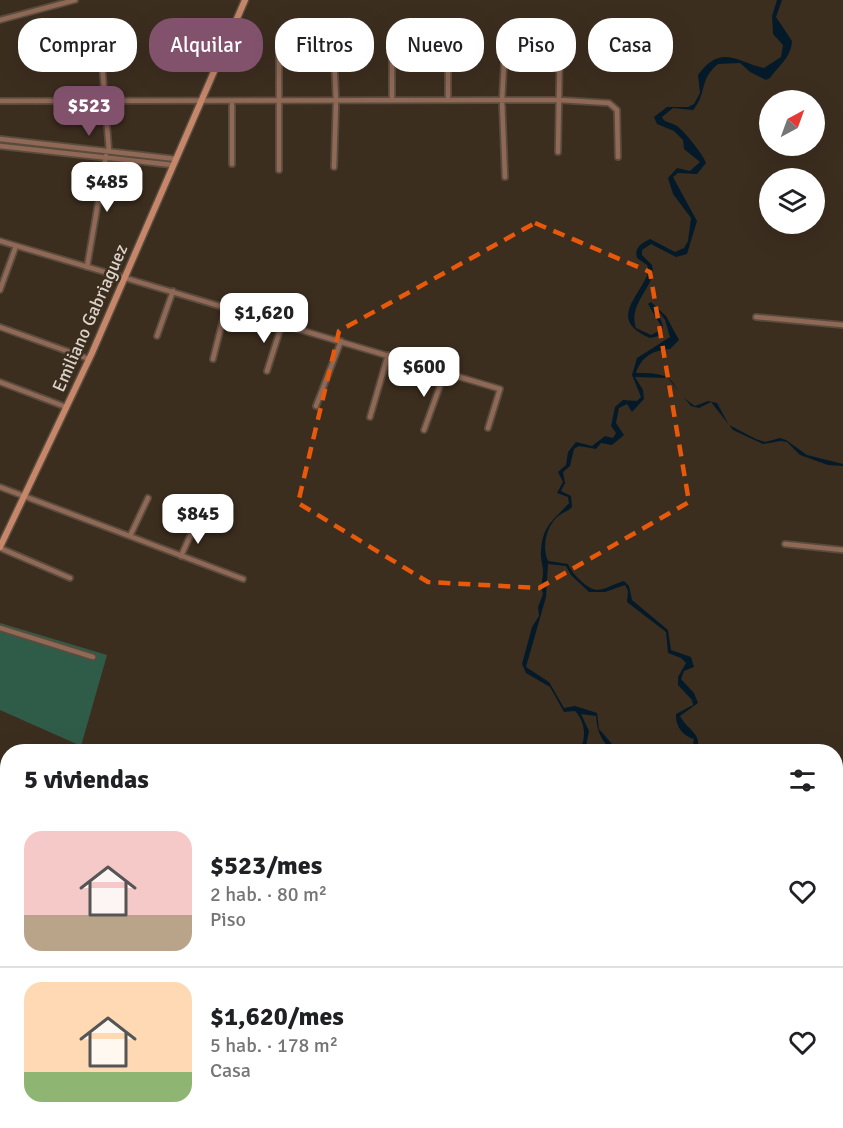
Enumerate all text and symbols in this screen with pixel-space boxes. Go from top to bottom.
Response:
chip: Comprar [18,18,137,72]
chip: Alquilar [149,18,263,72]
chip: Filtros [275,18,374,72]
chip: Nuevo [386,18,484,72]
chip: Piso [496,18,576,72]
chip: Casa [588,18,673,72]
pin: $523 [53,86,125,137]
north arrow [759,90,825,156]
map controls [759,90,825,234]
text: $523 [67,93,111,118]
pin: $485 [71,162,143,213]
button: layers [759,168,825,234]
text: $485 [85,169,129,194]
street label: Emiliano Gabriaguez [48,241,132,395]
pin: $1,620 [215,293,313,344]
text: $1,620 [234,300,294,325]
pin: $600 [388,347,460,398]
text: $600 [402,354,446,379]
pin: $845 [162,494,234,545]
text: $845 [176,501,220,526]
text: 5 viviendas [24,764,149,796]
icon: filters [786,764,819,797]
text: $523/mes [210,850,322,882]
icon: home [72,855,144,927]
icon: heart [786,875,819,908]
text: 2 hab. · 80 m² [210,882,327,907]
text: Piso [210,907,246,932]
text: $1,620/mes [210,1001,344,1033]
icon: home [72,1006,144,1078]
icon: heart [786,1026,819,1059]
text: 5 hab. · 178 m² [210,1033,338,1058]
text: Casa [210,1058,251,1083]

